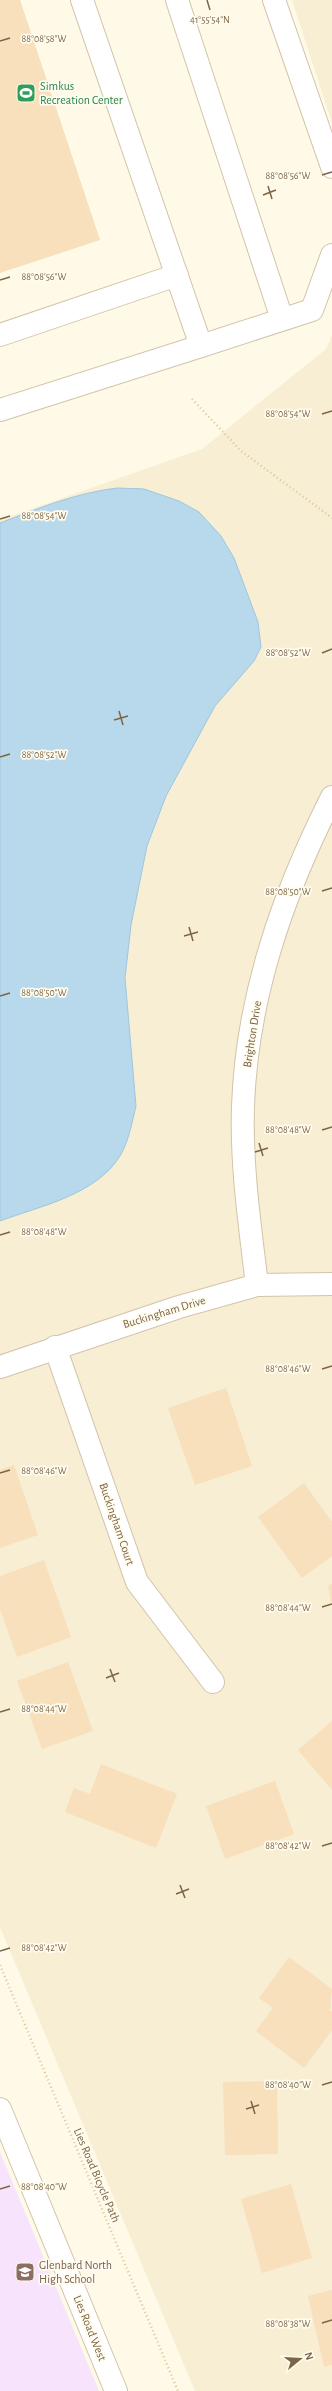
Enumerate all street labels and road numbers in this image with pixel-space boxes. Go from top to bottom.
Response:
street label: Brighton Drive [241,1000,263,1068]
street label: Buckingham Drive [121,1294,207,1330]
street label: Buckingham Court [97,1481,137,1567]
street label: Lies Road Bicycle Path [71,2126,122,2224]
street label: Lies Road West [71,2293,109,2363]

